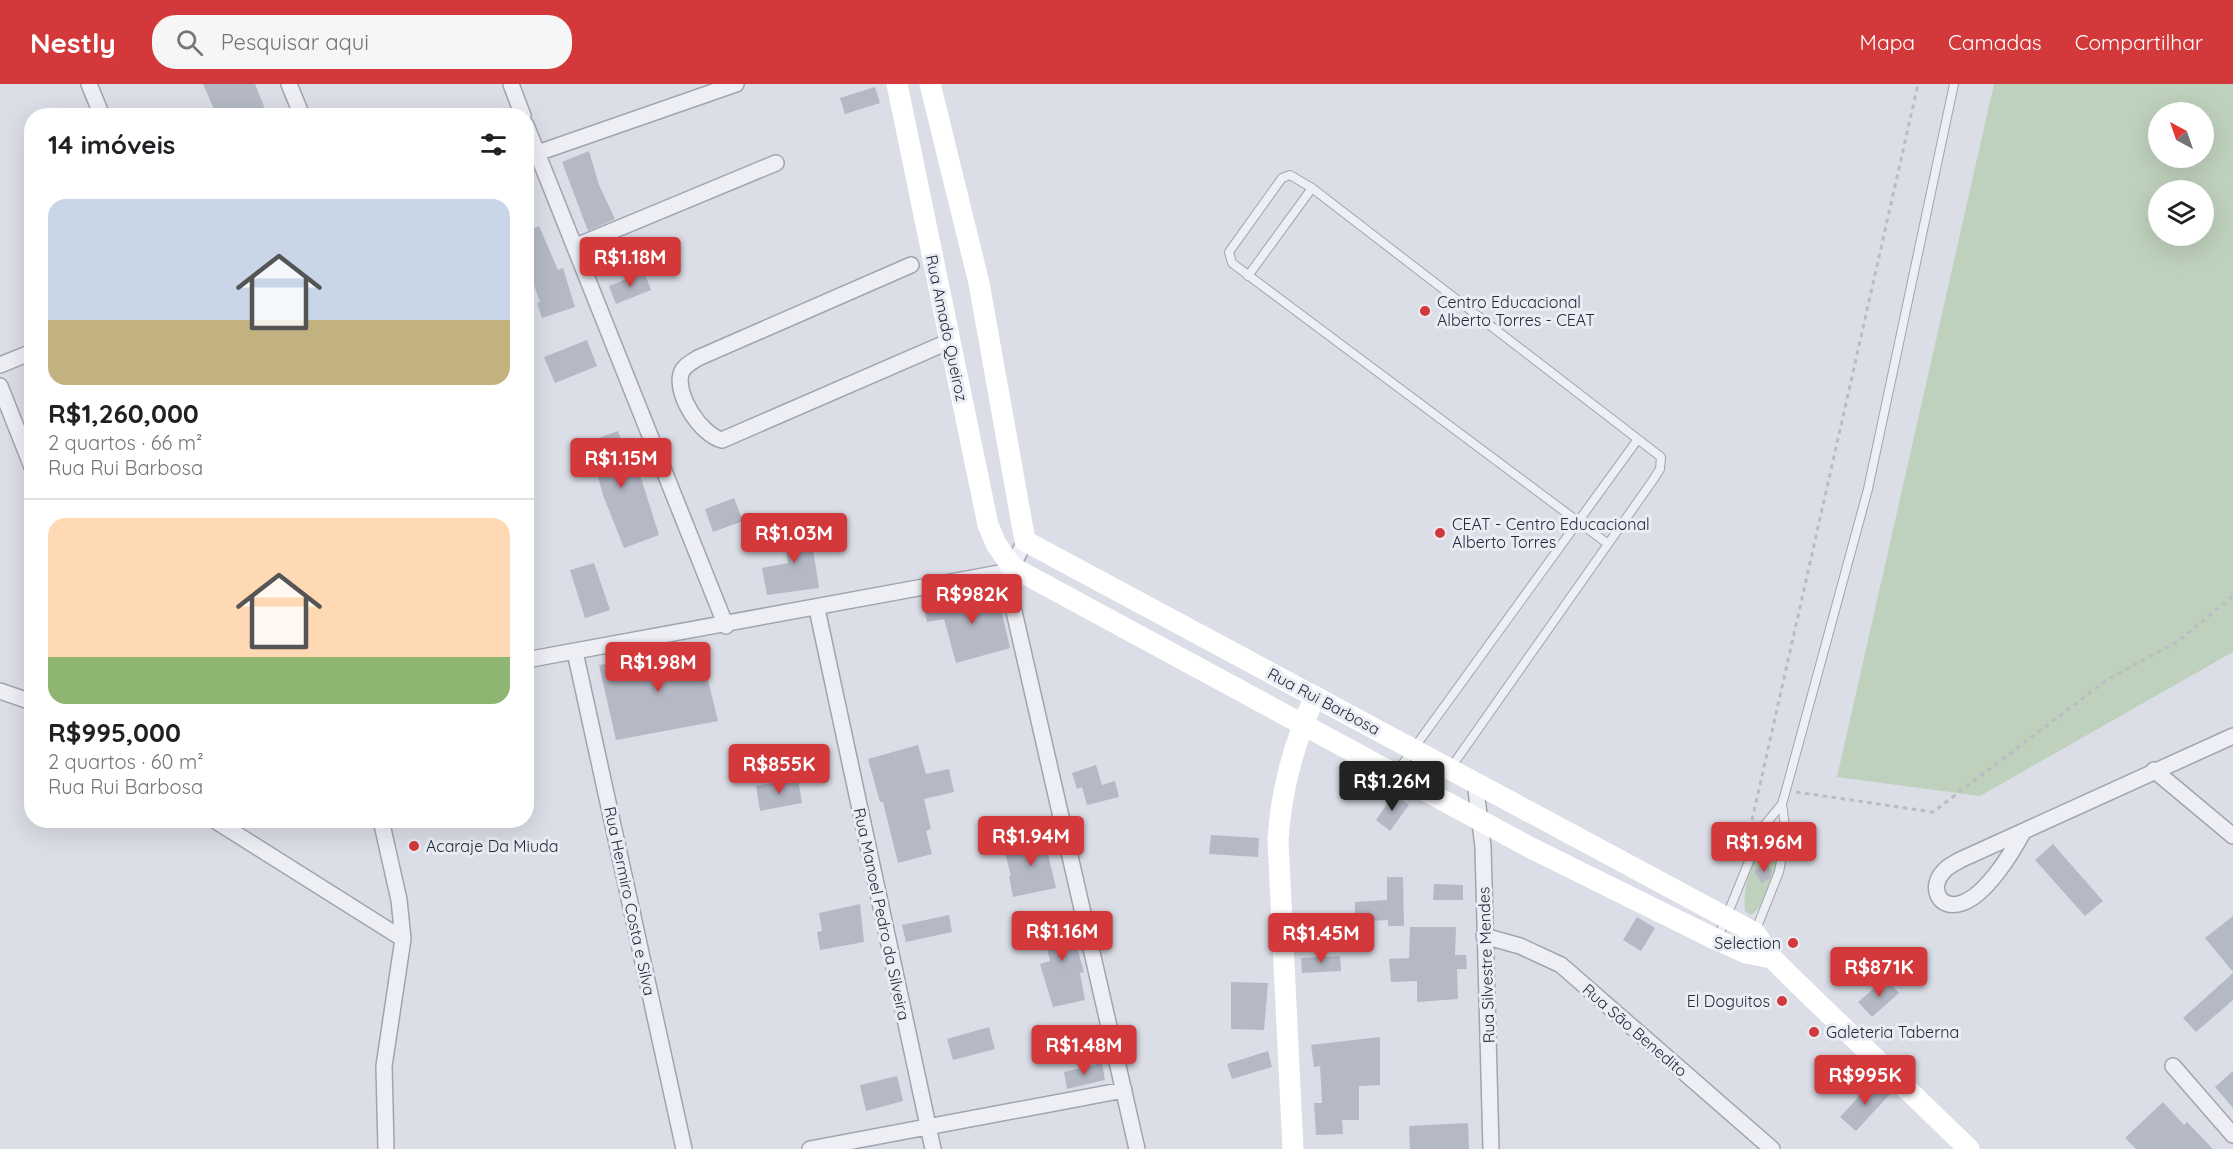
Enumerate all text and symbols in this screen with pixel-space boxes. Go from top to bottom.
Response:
search box [152,15,572,69]
text: Nestly [30,25,116,60]
icon: search [173,26,206,59]
text: Pesquisar aqui [221,28,369,56]
text: Mapa [1860,29,1915,55]
text: Camadas [1948,29,2042,55]
text: Compartilhar [2075,29,2203,55]
north arrow [2148,102,2214,168]
map controls [2148,102,2214,246]
text: 14 imóveis [48,128,175,161]
icon: filters [477,128,510,161]
button: layers [2148,180,2214,246]
pin: R$1.18M [575,237,685,288]
icon: home [225,238,333,346]
text: R$1.18M [594,244,666,269]
street label: Rua Amado Queiroz [922,253,972,403]
place label: Centro Educacional Alberto Torres - CEAT [1437,292,1595,330]
marker: Centro Educacional Alberto Torres - CEAT [1418,304,1432,318]
text: R$1,260,000 [48,397,199,430]
text: 2 quartos · 66 m² [48,430,202,455]
pin: R$1.15M [566,438,676,489]
text: R$1.15M [584,445,658,470]
text: Rua Rui Barbosa [48,455,203,480]
pin: R$1.03M [739,513,849,564]
place label: CEAT - Centro Educacional Alberto Torres [1452,514,1650,552]
text: R$1.03M [755,520,833,545]
marker: CEAT - Centro Educacional Alberto Torres [1433,526,1447,540]
icon: home [225,557,333,665]
pin: R$982K [923,574,1021,625]
text: R$982K [936,581,1008,606]
pin: R$1.98M [603,642,713,693]
text: R$1.98M [619,649,697,674]
street label: Rua Rui Barbosa [1264,663,1384,739]
text: R$995,000 [48,716,181,749]
pin: R$855K [730,744,828,795]
text: 2 quartos · 60 m² [48,749,204,774]
text: R$855K [743,751,815,776]
pin: R$1.26M [1337,761,1447,812]
text: R$1.26M [1353,768,1431,793]
text: Rua Rui Barbosa [48,774,203,799]
street label: Rua Hermiro Costa e Silva [600,805,660,997]
street label: Rua Manoel Pedro da Silveira [850,806,914,1022]
pin: R$1.94M [976,816,1086,867]
pin: R$1.96M [1709,822,1819,873]
text: R$1.94M [992,823,1070,848]
text: R$1.96M [1725,829,1803,854]
place label: Acaraje Da Miuda [426,836,558,856]
marker: Acaraje Da Miuda [407,839,421,853]
street label: Rua Silvestre Mendes [1473,886,1499,1044]
pin: R$1.16M [1007,911,1117,962]
pin: R$1.45M [1266,913,1376,964]
text: R$1.16M [1026,918,1098,943]
text: R$1.45M [1282,920,1360,945]
place label: Selection [1714,933,1781,953]
marker: Selection [1786,936,1800,950]
pin: R$871K [1830,947,1928,998]
text: R$871K [1844,954,1914,979]
street label: Rua São Benedito [1579,979,1691,1081]
place label: El Doguitos [1687,991,1770,1011]
marker: El Doguitos [1775,994,1789,1008]
place label: Galeteria Taberna [1826,1022,1959,1042]
pin: R$1.48M [1029,1025,1139,1076]
marker: Galeteria Taberna [1807,1025,1821,1039]
text: R$1.48M [1046,1032,1122,1057]
pin: R$995K [1816,1055,1914,1106]
text: R$995K [1828,1062,1902,1087]

